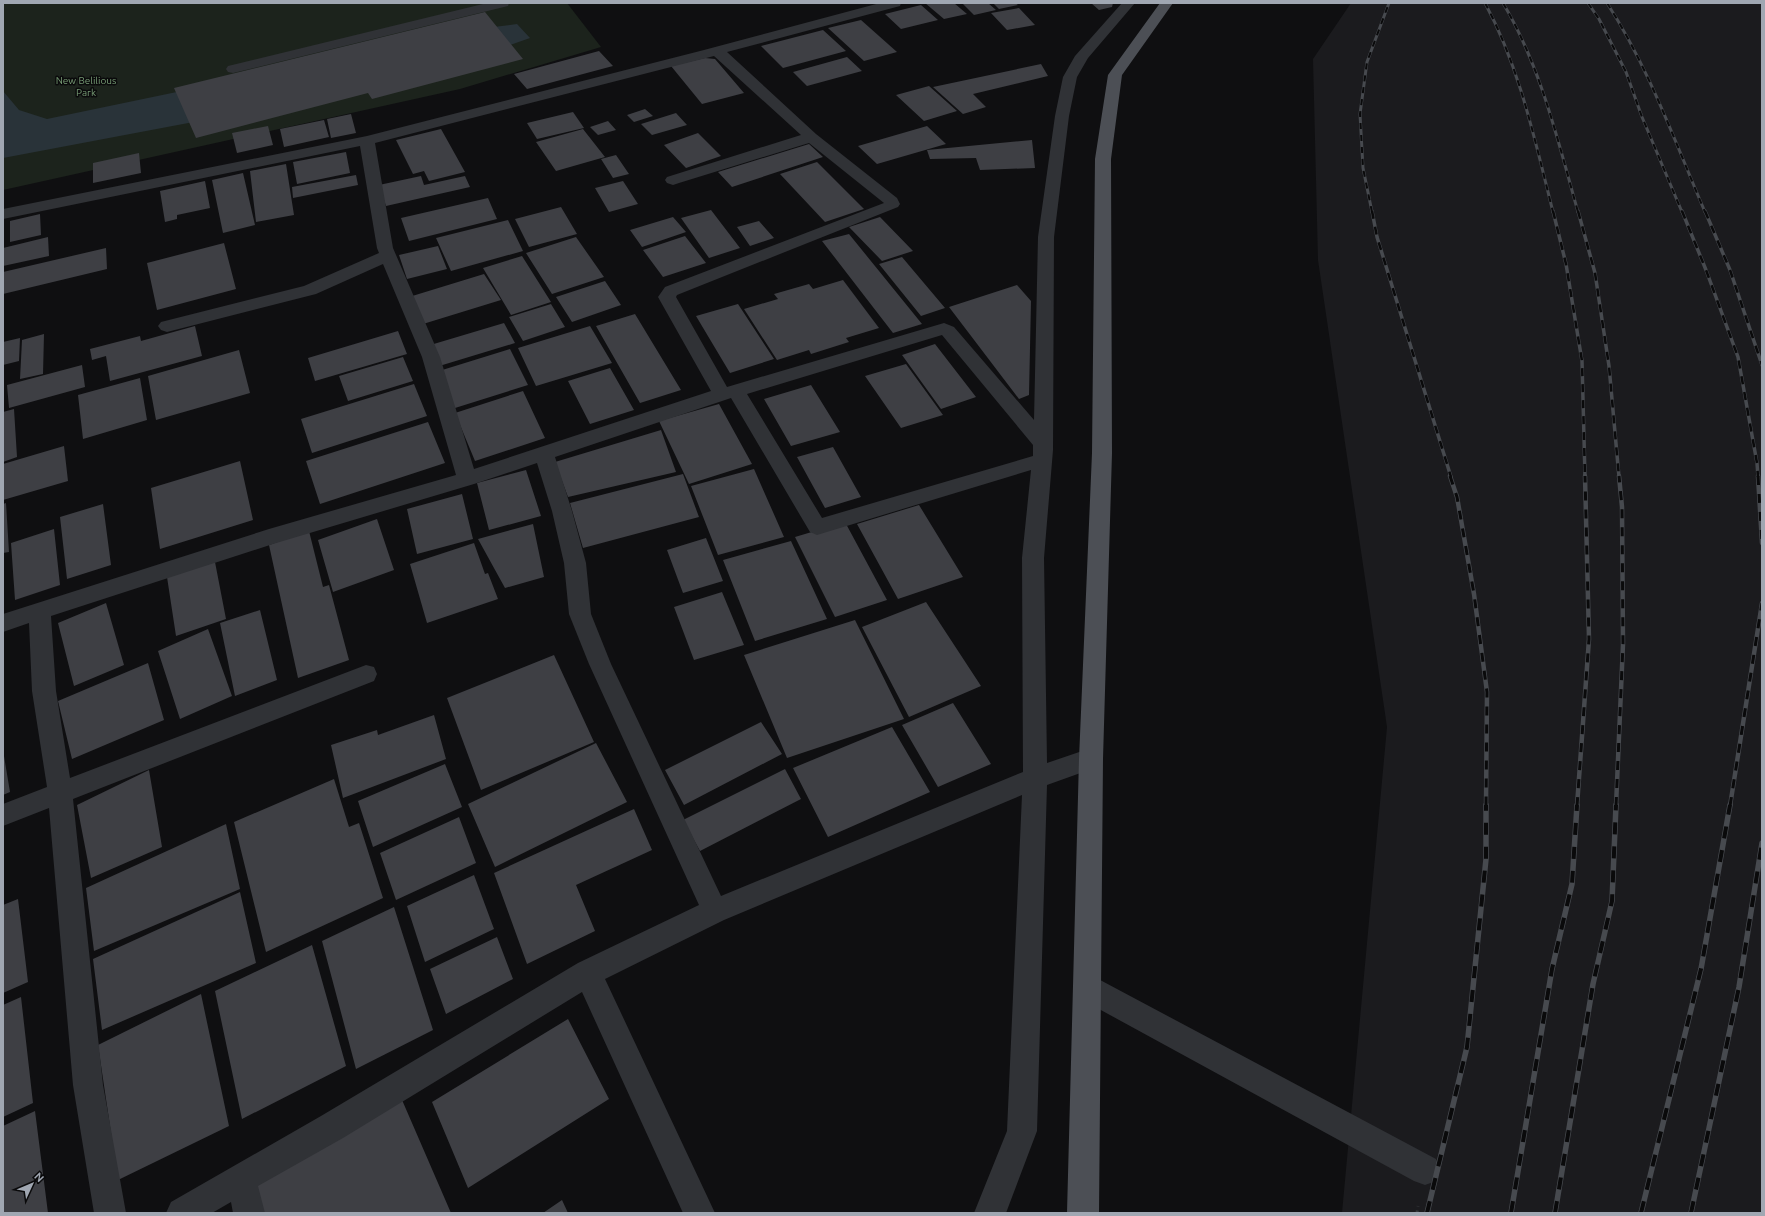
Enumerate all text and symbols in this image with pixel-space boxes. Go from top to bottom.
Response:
park label: New Belilious Park [56,75,116,98]
north arrow [12,1164,52,1204]
text: N [32,1170,46,1184]

